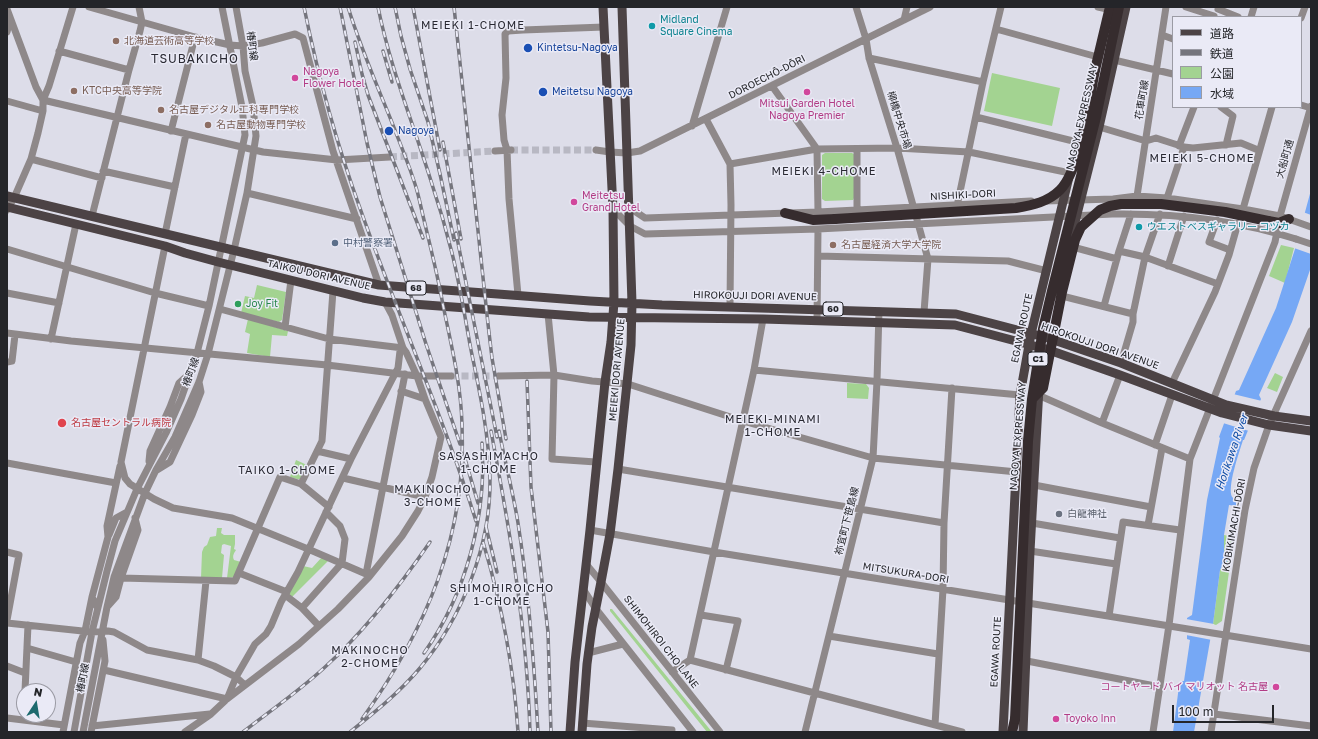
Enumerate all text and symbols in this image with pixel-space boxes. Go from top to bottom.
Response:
place label: Midland Square Cinema [660,14,732,38]
legend [1172,16,1302,108]
district label: MEIEKI 1-CHOME [421,19,525,33]
marker: Midland Square Cinema [647,21,657,31]
text: 道路 [1210,26,1234,41]
street label: 椿町線 [244,30,260,62]
place label: 北海道芸術高等学校 [124,35,214,47]
marker: 北海道芸術高等学校 [111,36,121,46]
marker: Kintetsu-Nagoya [522,42,534,54]
place label: Kintetsu-Nagoya [537,42,618,54]
text: 鉄道 [1210,46,1234,61]
district label: TSUBAKICHO [151,52,239,66]
street label: DOROECHŌ-DŌRI [727,52,807,102]
street label: NAGOYA EXPRESSWAY [1064,63,1100,171]
place label: Nagoya Flower Hotel [303,66,365,90]
text: 公園 [1210,66,1234,81]
marker: Nagoya Flower Hotel [290,73,300,83]
street label: 花車町線 [1133,79,1151,121]
place label: KTC中央高等学院 [82,85,162,97]
marker: KTC中央高等学院 [69,86,79,96]
marker: Meitetsu Nagoya [537,86,549,98]
place label: Meitetsu Nagoya [552,86,633,98]
text: 水域 [1210,86,1234,101]
marker: Mitsui Garden Hotel Nagoya Premier [802,87,812,97]
street label: 柳橋中央市場 [884,90,914,150]
place label: Mitsui Garden Hotel Nagoya Premier [759,98,855,122]
place label: 名古屋デジタル工科専門学校 [169,104,299,116]
marker: 名古屋デジタル工科専門学校 [156,105,166,115]
place label: 名古屋動物専門学校 [216,119,306,131]
marker: 名古屋動物専門学校 [203,120,213,130]
marker: Nagoya [383,125,395,137]
place label: Nagoya [398,125,434,137]
street label: 大船町通 [1274,138,1296,180]
district label: MEIEKI 5-CHOME [1150,152,1254,166]
district label: MEIEKI 4-CHOME [771,165,877,179]
street label: NISHIKI-DORI [930,187,996,203]
place label: Meitetsu Grand Hotel [582,190,640,214]
marker: Meitetsu Grand Hotel [569,197,579,207]
place label: ウエストベスギャラリー コヅカ [1147,221,1289,233]
marker: ウエストベスギャラリー コヅカ [1134,222,1144,232]
place label: 中村警察署 [343,237,393,249]
marker: 中村警察署 [330,238,340,248]
place label: 名古屋経済大学大学院 [841,239,941,251]
marker: 名古屋経済大学大学院 [828,240,838,250]
street label: TAIKOU DORI AVENUE [266,257,372,293]
road number: 68 [406,281,426,295]
street label: HIROKOUJI DORI AVENUE [693,289,817,303]
street label: EGAWA ROUTE [1009,292,1035,364]
place label: Joy Fit [246,298,278,310]
marker: Joy Fit [233,299,243,309]
road number: 60 [823,302,843,316]
street label: MEIEKI DORI AVENUE [607,318,627,422]
street label: HIROKOUJI DORI AVENUE [1039,320,1161,372]
road number: C1 [1028,352,1048,366]
street label: 椿町線 [180,356,202,388]
street label: NAGOYA EXPRESSWAY [1007,381,1029,491]
water label: Horikawa River [1213,412,1251,492]
district label: MEIEKI-MINAMI 1-CHOME [725,413,821,439]
marker: 名古屋セントラル病院 [56,417,68,429]
place label: 名古屋セントラル病院 [71,417,171,429]
district label: SASASHIMACHO 1-CHOME [439,450,539,476]
district label: TAIKO 1-CHOME [238,464,336,478]
street label: KOBIKIMACHI-DŌRI [1220,477,1248,573]
district label: MAKINOCHO 3-CHOME [394,483,472,509]
street label: 祢宜町下笹島線 [833,486,861,556]
place label: 白龍神社 [1067,508,1107,520]
marker: 白龍神社 [1054,509,1064,519]
street label: MITSUKURA-DORI [862,560,950,586]
district label: SHIMOHIROICHO 1-CHOME [450,582,554,608]
street label: SHIMOHIROI CHO LANE [621,593,701,691]
street label: EGAWA ROUTE [988,616,1004,688]
district label: MAKINOCHO 2-CHOME [331,644,409,670]
street label: 椿町線 [74,662,92,694]
place label: コートヤード バイ マリオット 名古屋 [1101,681,1268,693]
marker: コートヤード バイ マリオット 名古屋 [1271,682,1281,692]
north arrow [16,683,56,723]
text: N [33,685,44,699]
scale bar [1174,697,1276,723]
text: 100 m [1179,704,1213,719]
place label: Toyoko Inn [1064,713,1116,725]
marker: Toyoko Inn [1051,714,1061,724]

